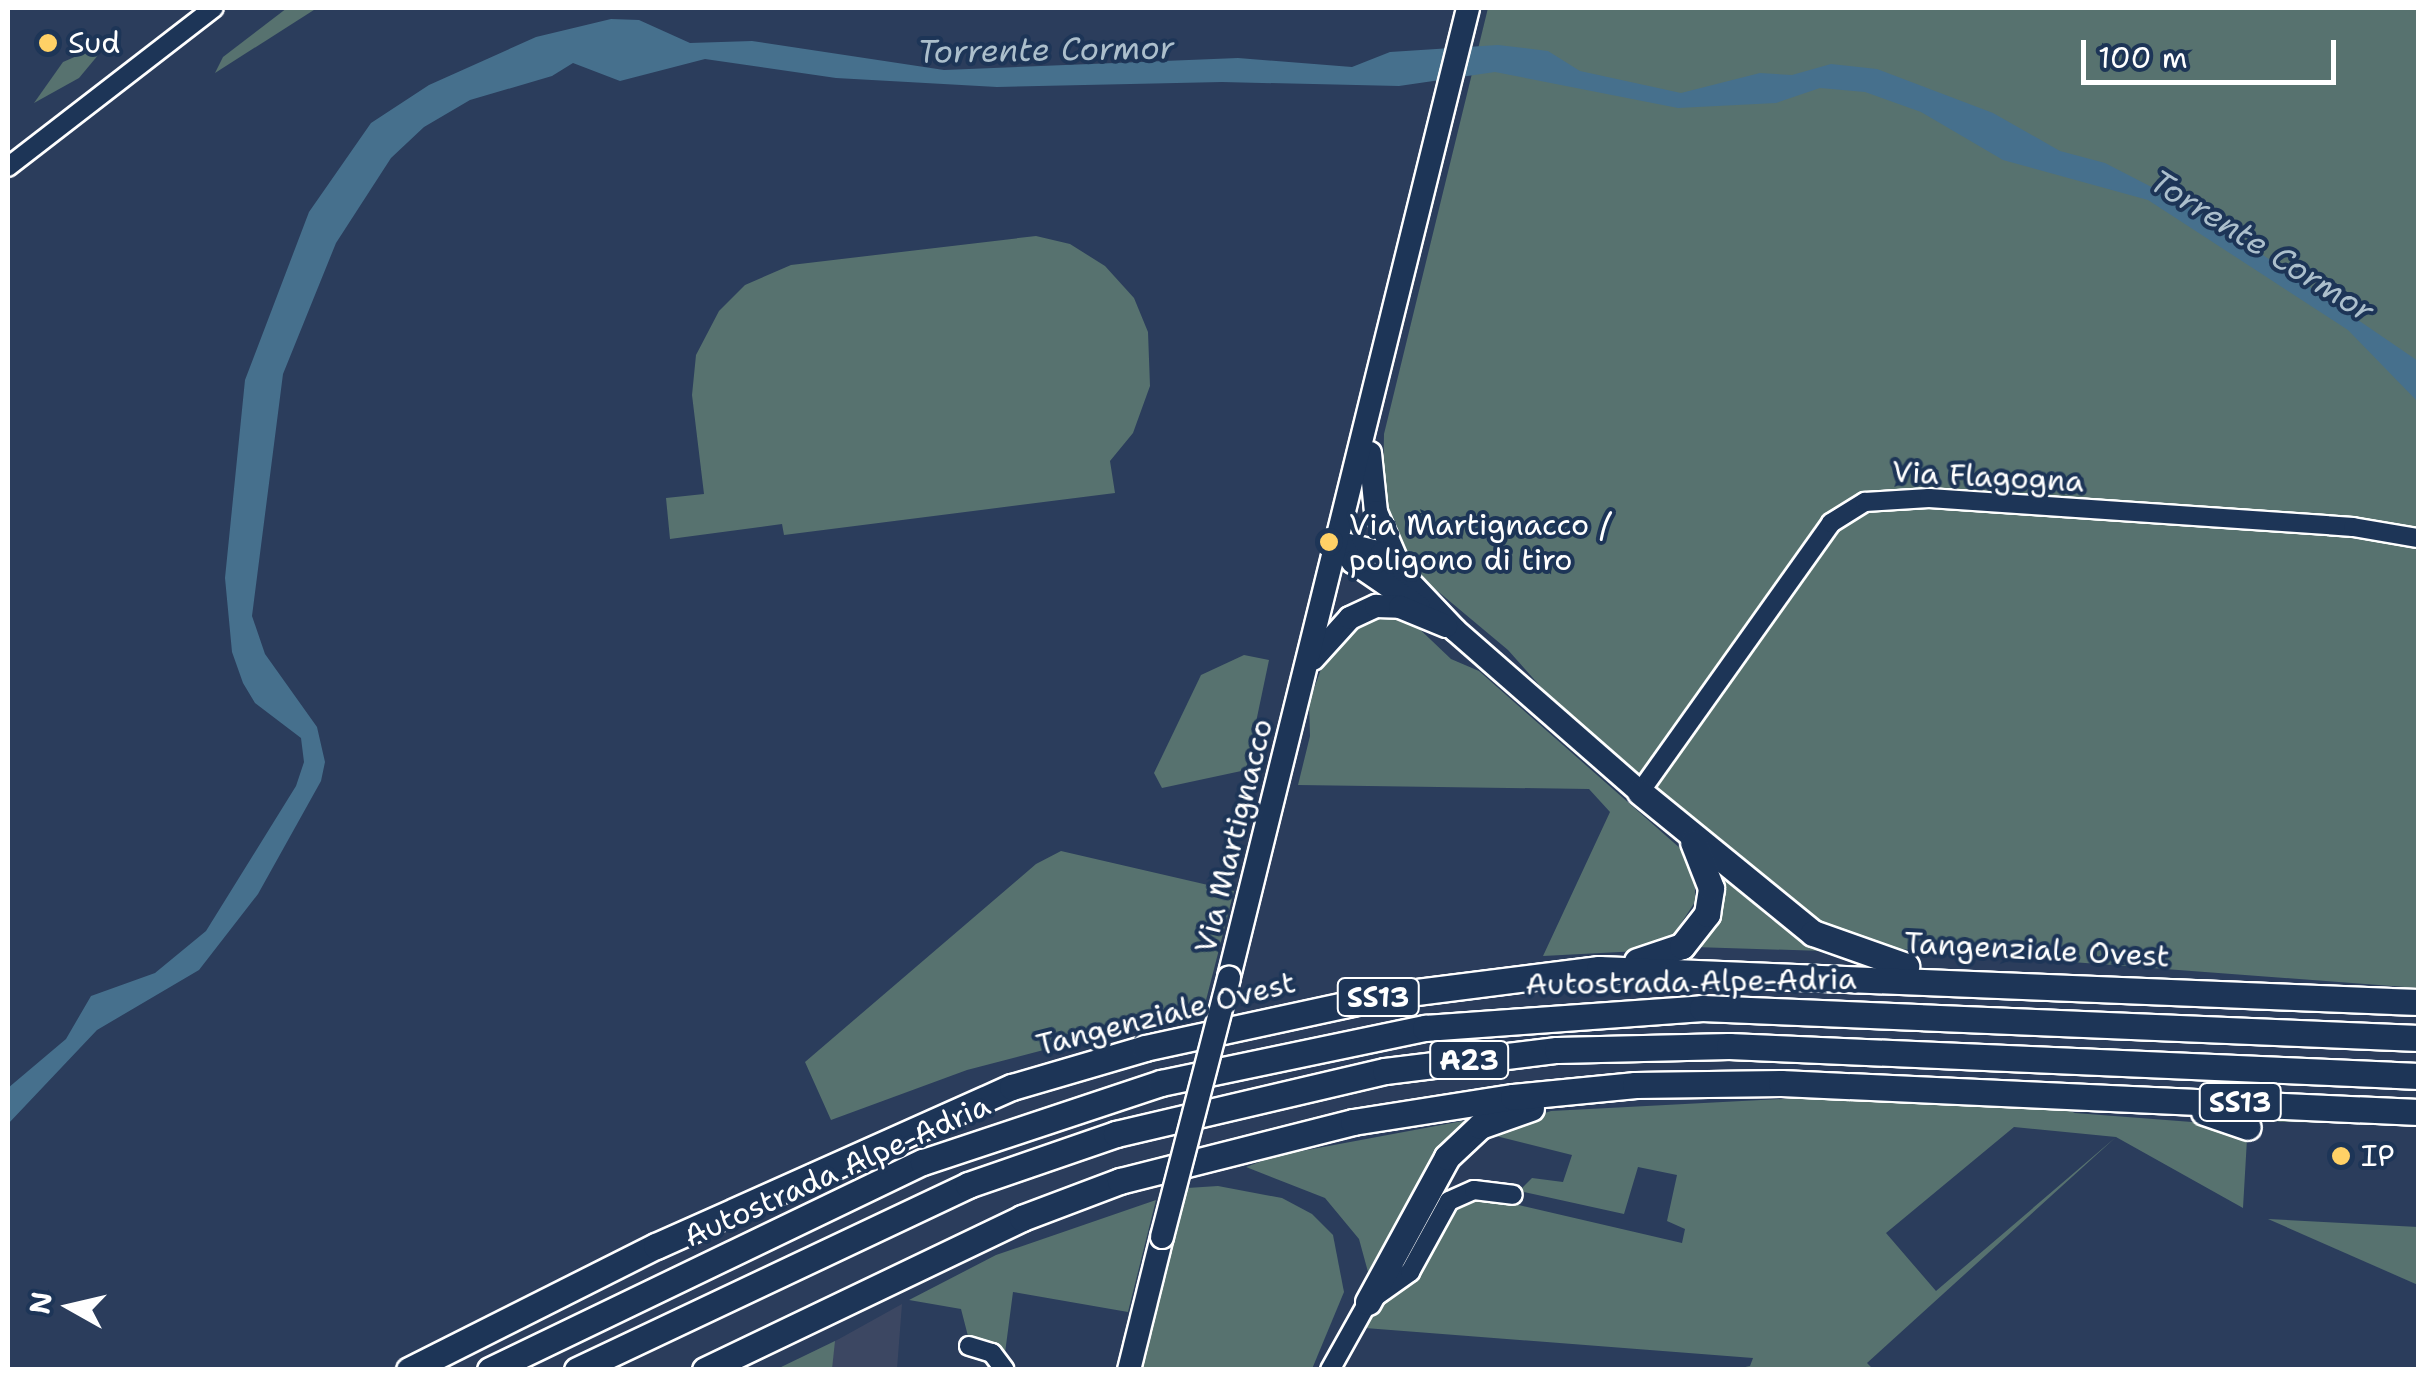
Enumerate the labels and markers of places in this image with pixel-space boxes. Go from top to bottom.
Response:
place label: Sud [68,25,120,61]
marker: Sud [37,32,59,54]
place label: Via Martignacco / poligono di tiro [1349,507,1610,578]
marker: Via Martignacco / poligono di tiro [1318,531,1340,553]
place label: IP [2361,1138,2395,1174]
marker: IP [2330,1145,2352,1167]

